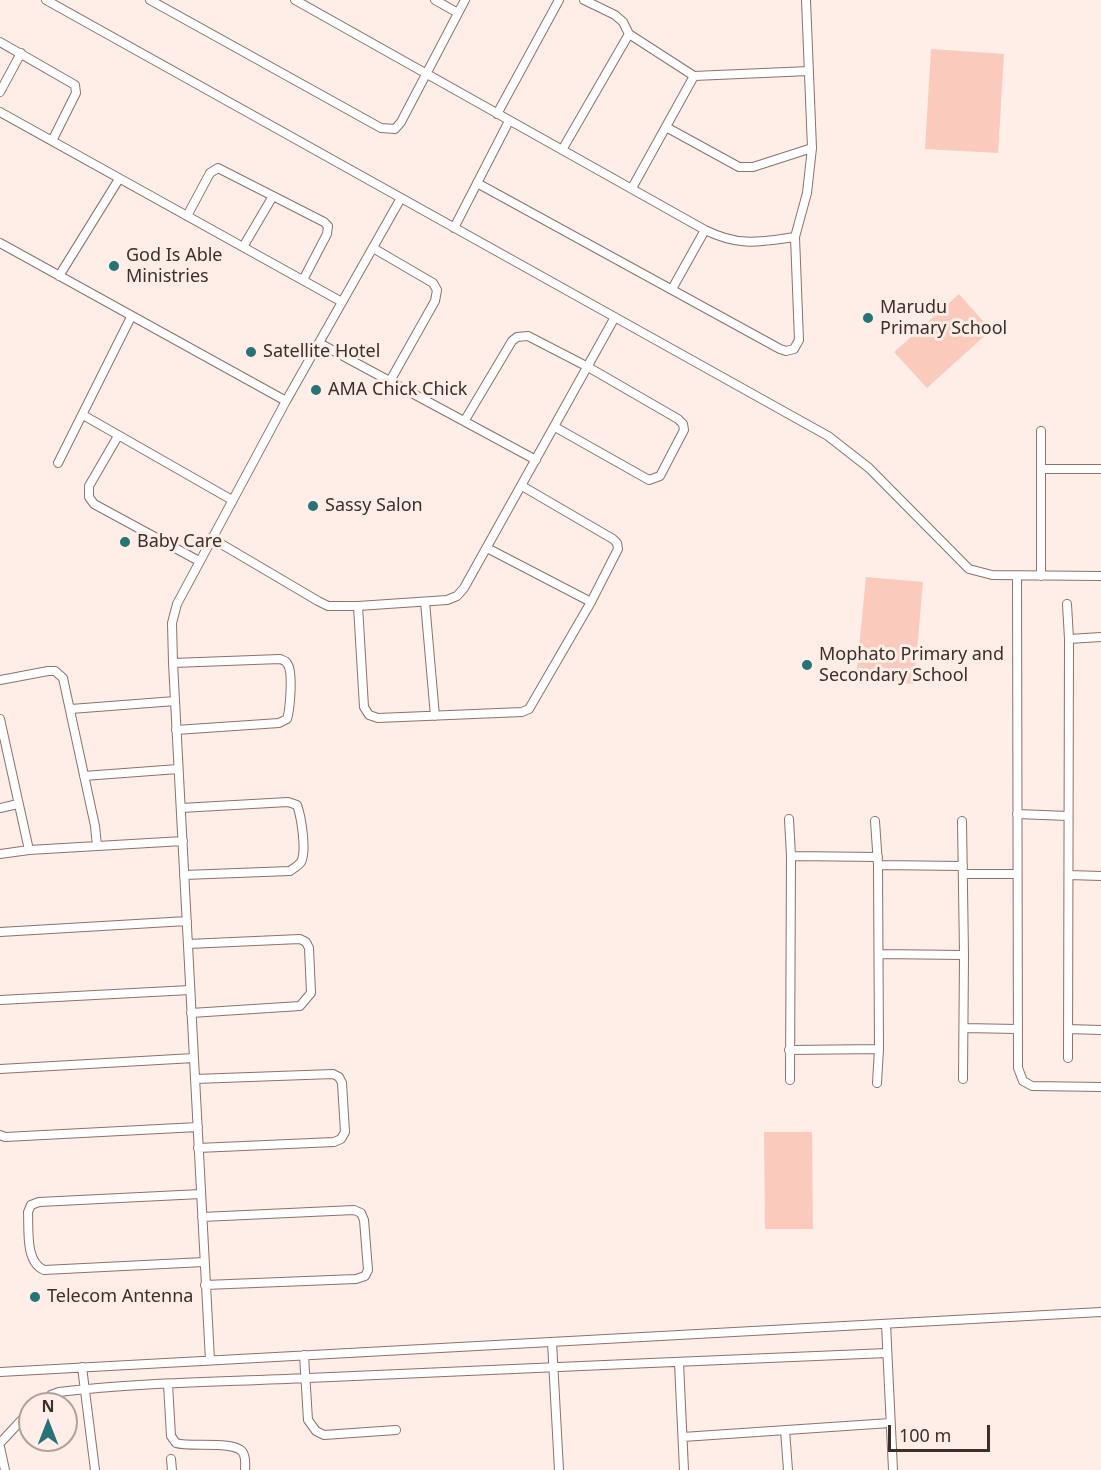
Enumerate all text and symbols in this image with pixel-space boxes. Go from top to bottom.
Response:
place label: God Is Able Ministries [126,245,223,288]
marker: God Is Able Ministries [107,259,121,273]
place label: Marudu Primary School [880,297,1007,340]
marker: Marudu Primary School [861,311,875,325]
place label: Satellite Hotel [263,341,380,363]
marker: Satellite Hotel [244,345,258,359]
place label: AMA Chick Chick [328,379,467,401]
marker: AMA Chick Chick [309,383,323,397]
place label: Sassy Salon [325,495,423,517]
marker: Sassy Salon [306,499,320,513]
place label: Baby Care [137,531,222,553]
marker: Baby Care [118,535,132,549]
place label: Mophato Primary and Secondary School [819,644,1004,686]
marker: Mophato Primary and Secondary School [800,658,814,672]
place label: Telecom Antenna [47,1286,193,1308]
marker: Telecom Antenna [28,1290,42,1304]
north arrow [18,1392,78,1452]
text: N [41,1395,55,1417]
scale bar [891,1413,993,1451]
text: 100 m [899,1423,951,1447]

